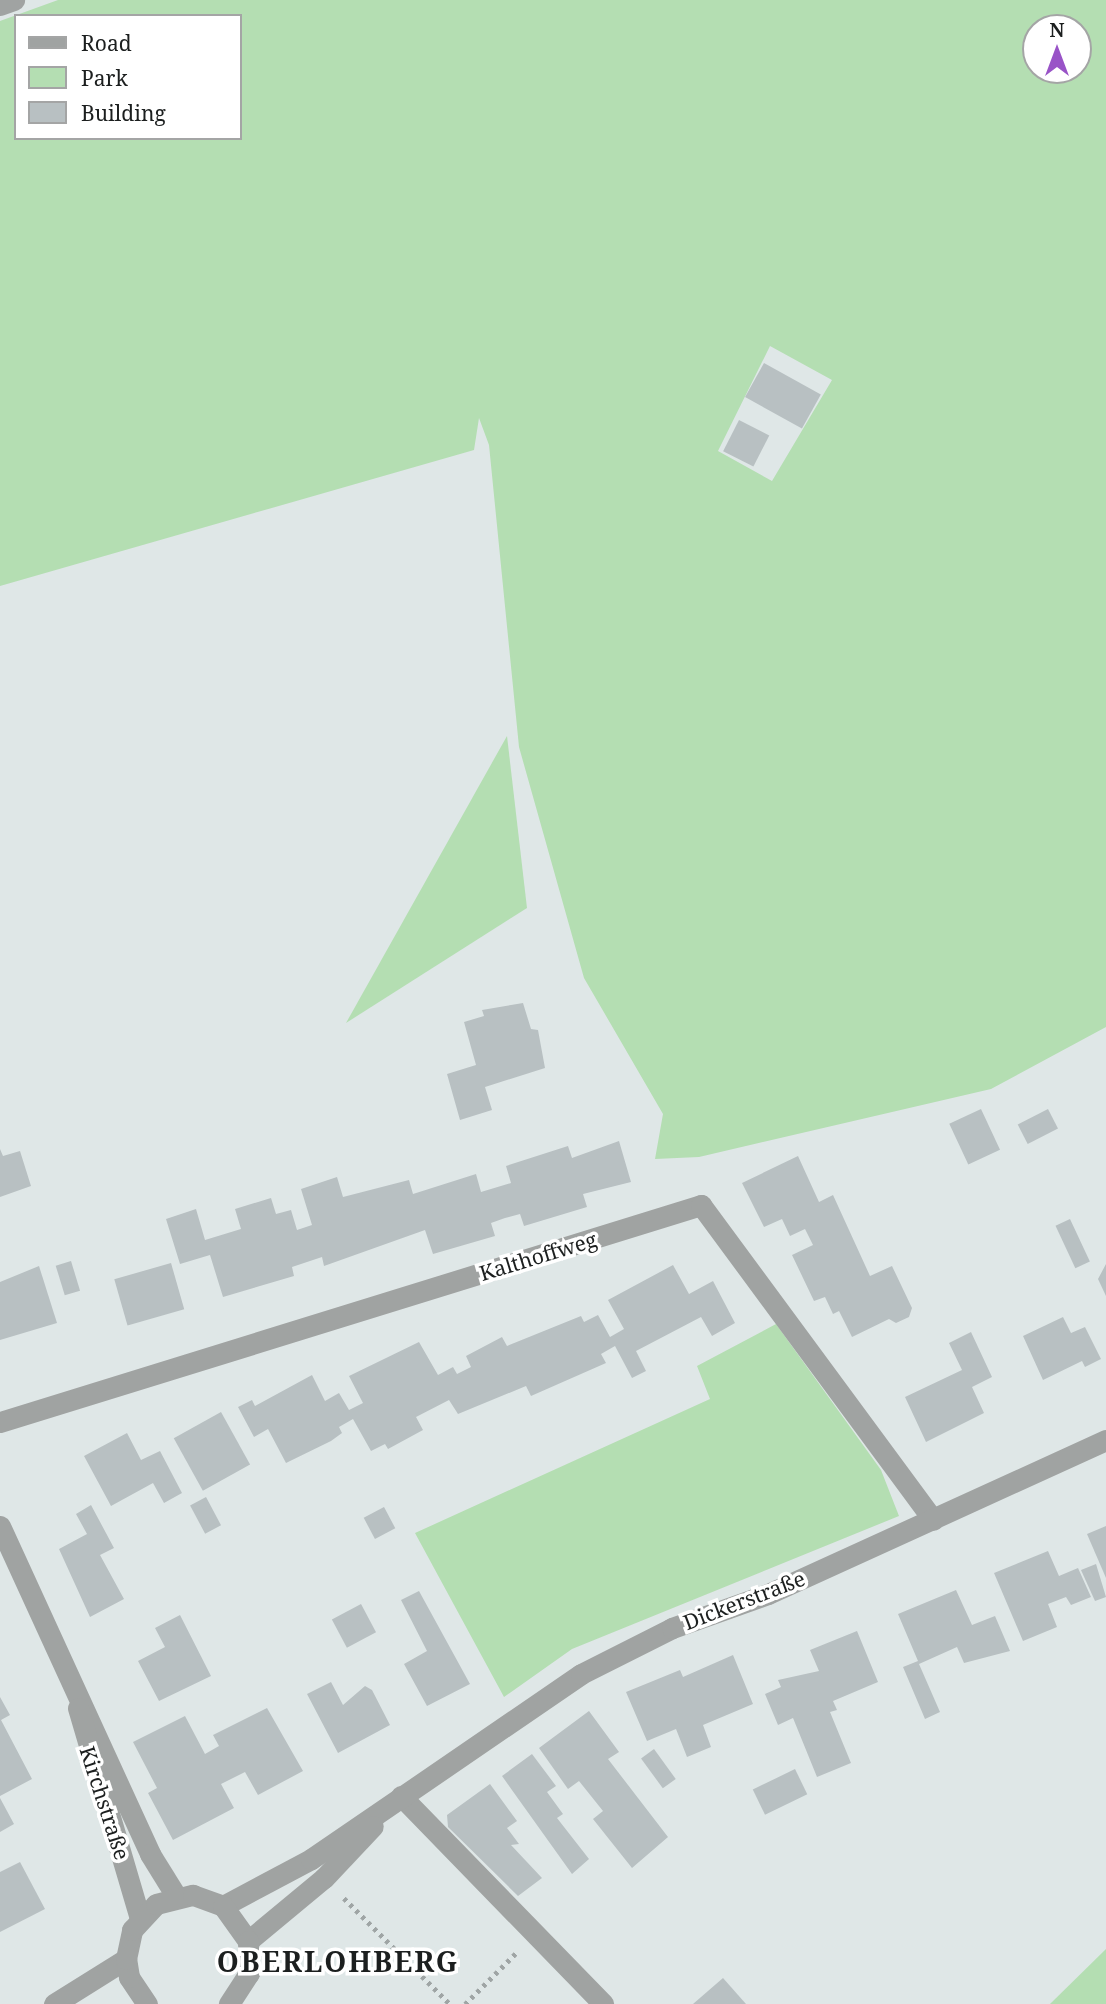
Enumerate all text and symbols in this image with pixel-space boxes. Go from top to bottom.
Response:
legend [14,14,242,140]
north arrow [1022,14,1092,84]
text: N [1050,17,1064,43]
text: Road [81,29,132,57]
text: Park [81,64,128,92]
text: Building [81,99,166,127]
street label: Kalthoffweg [476,1226,600,1286]
street label: Dickerstraße [680,1565,808,1635]
street label: Kirchstraße [75,1743,135,1863]
district label: OBERLOHBERG [218,1944,458,1978]

